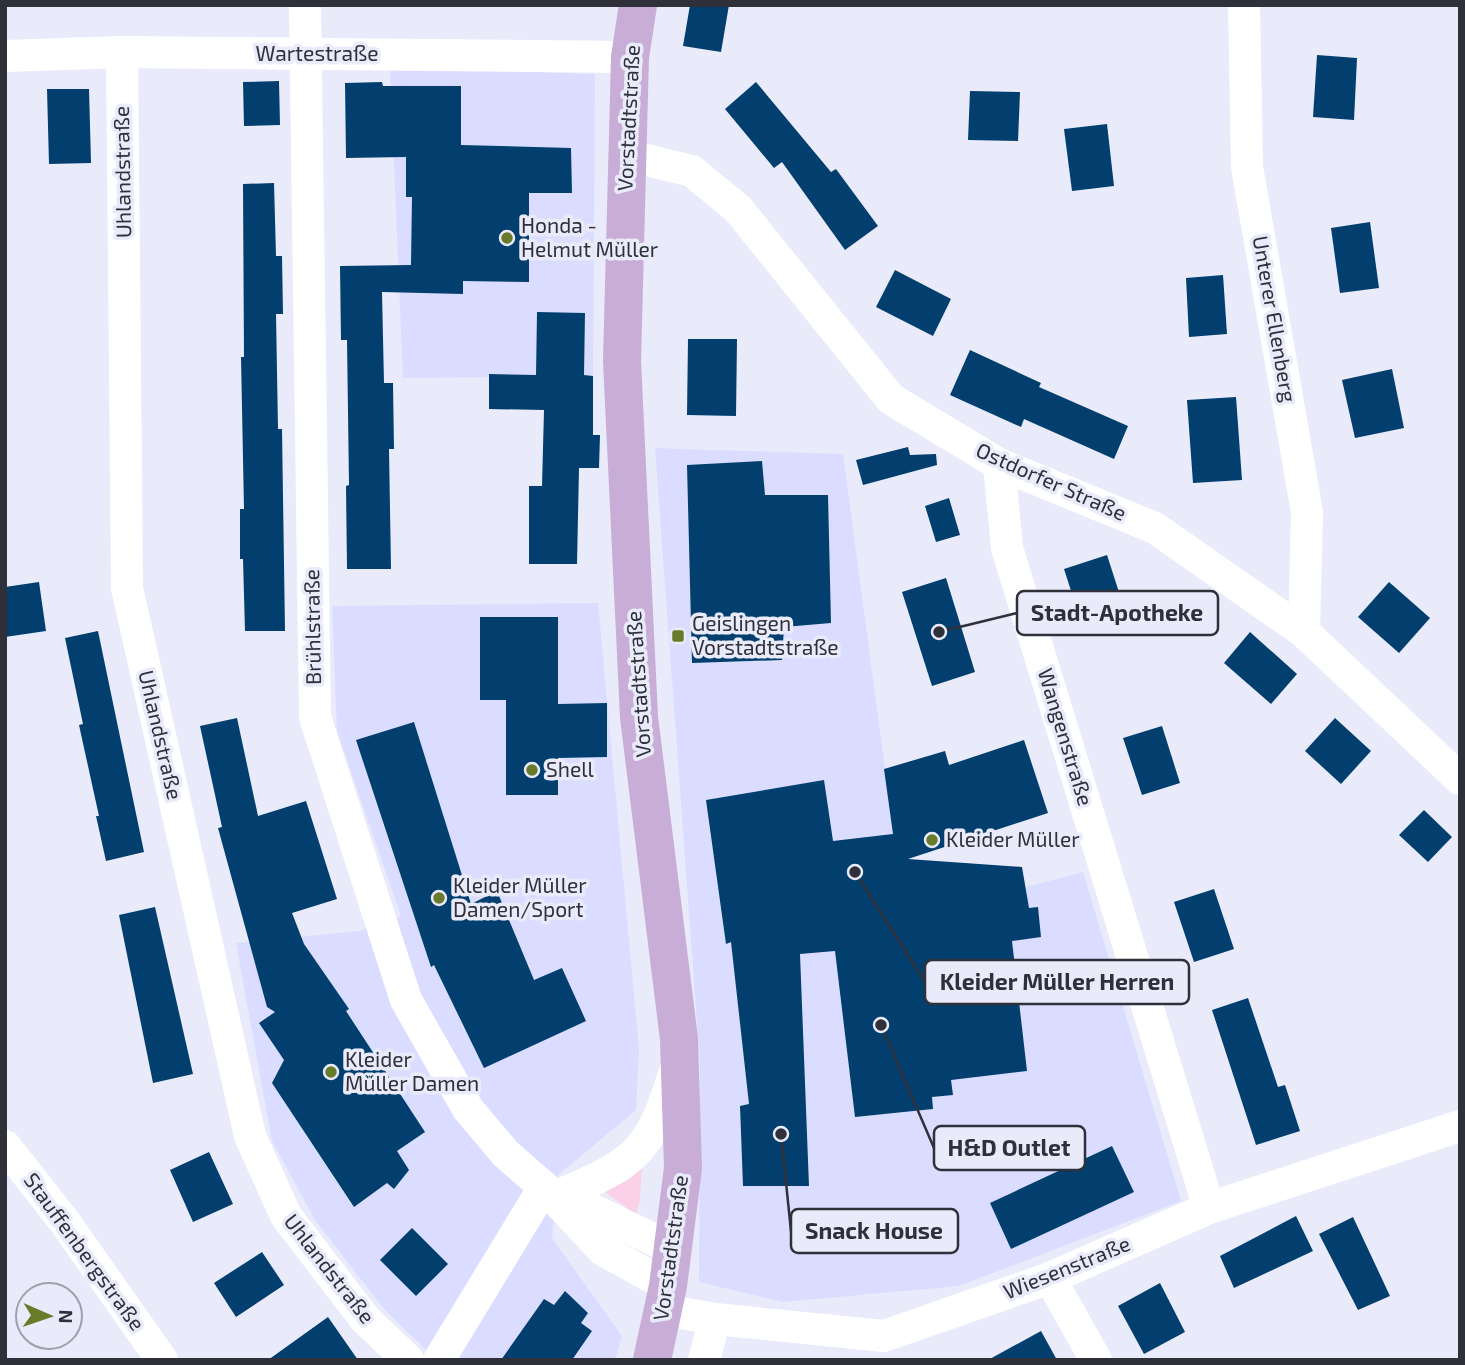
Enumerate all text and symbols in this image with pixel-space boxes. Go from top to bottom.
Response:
street label: Wartestraße [256,40,378,65]
street label: Vorstadtstraße [611,44,644,192]
street label: Uhlandstraße [108,106,135,238]
place label: Honda - Helmut Müller [521,212,659,261]
marker: Honda - Helmut Müller [499,230,515,246]
street label: Unterer Ellenberg [1249,234,1302,404]
street label: Ostdorfer Straße [973,436,1131,525]
street label: Brühlstraße [298,569,325,685]
callout: Stadt-Apotheke [1017,591,1218,635]
text: Stadt-Apotheke [1031,598,1203,626]
street label: Vorstadtstraße [620,610,655,758]
place label: Geislingen Vorstadtstraße [692,610,839,659]
marker: Geislingen Vorstadtstraße [670,628,686,644]
street label: Wangenstraße [1034,665,1099,808]
street label: Uhlandstraße [134,667,189,802]
place label: Shell [546,756,594,781]
marker: Shell [524,762,540,778]
place label: Kleider Müller [946,826,1080,851]
marker: Kleider Müller [924,832,940,848]
place label: Kleider Müller Damen/Sport [453,872,587,921]
marker: Kleider Müller Damen/Sport [431,890,447,906]
callout: Kleider Müller Herren [925,960,1189,1004]
text: Kleider Müller Herren [940,967,1174,995]
place label: Kleider Müller Damen [345,1046,479,1095]
marker: Kleider Müller Damen [323,1064,339,1080]
callout: H&D Outlet [934,1126,1085,1170]
text: H&D Outlet [947,1133,1071,1161]
street label: Stauffenbergstraße [20,1167,151,1335]
street label: Vorstadtstraße [647,1173,692,1322]
street label: Uhlandstraße [280,1208,381,1328]
callout: Snack House [791,1209,958,1253]
text: Snack House [805,1216,943,1244]
street label: Wiesenstraße [999,1230,1134,1303]
north arrow [14,1281,84,1351]
text: N [55,1309,78,1324]

